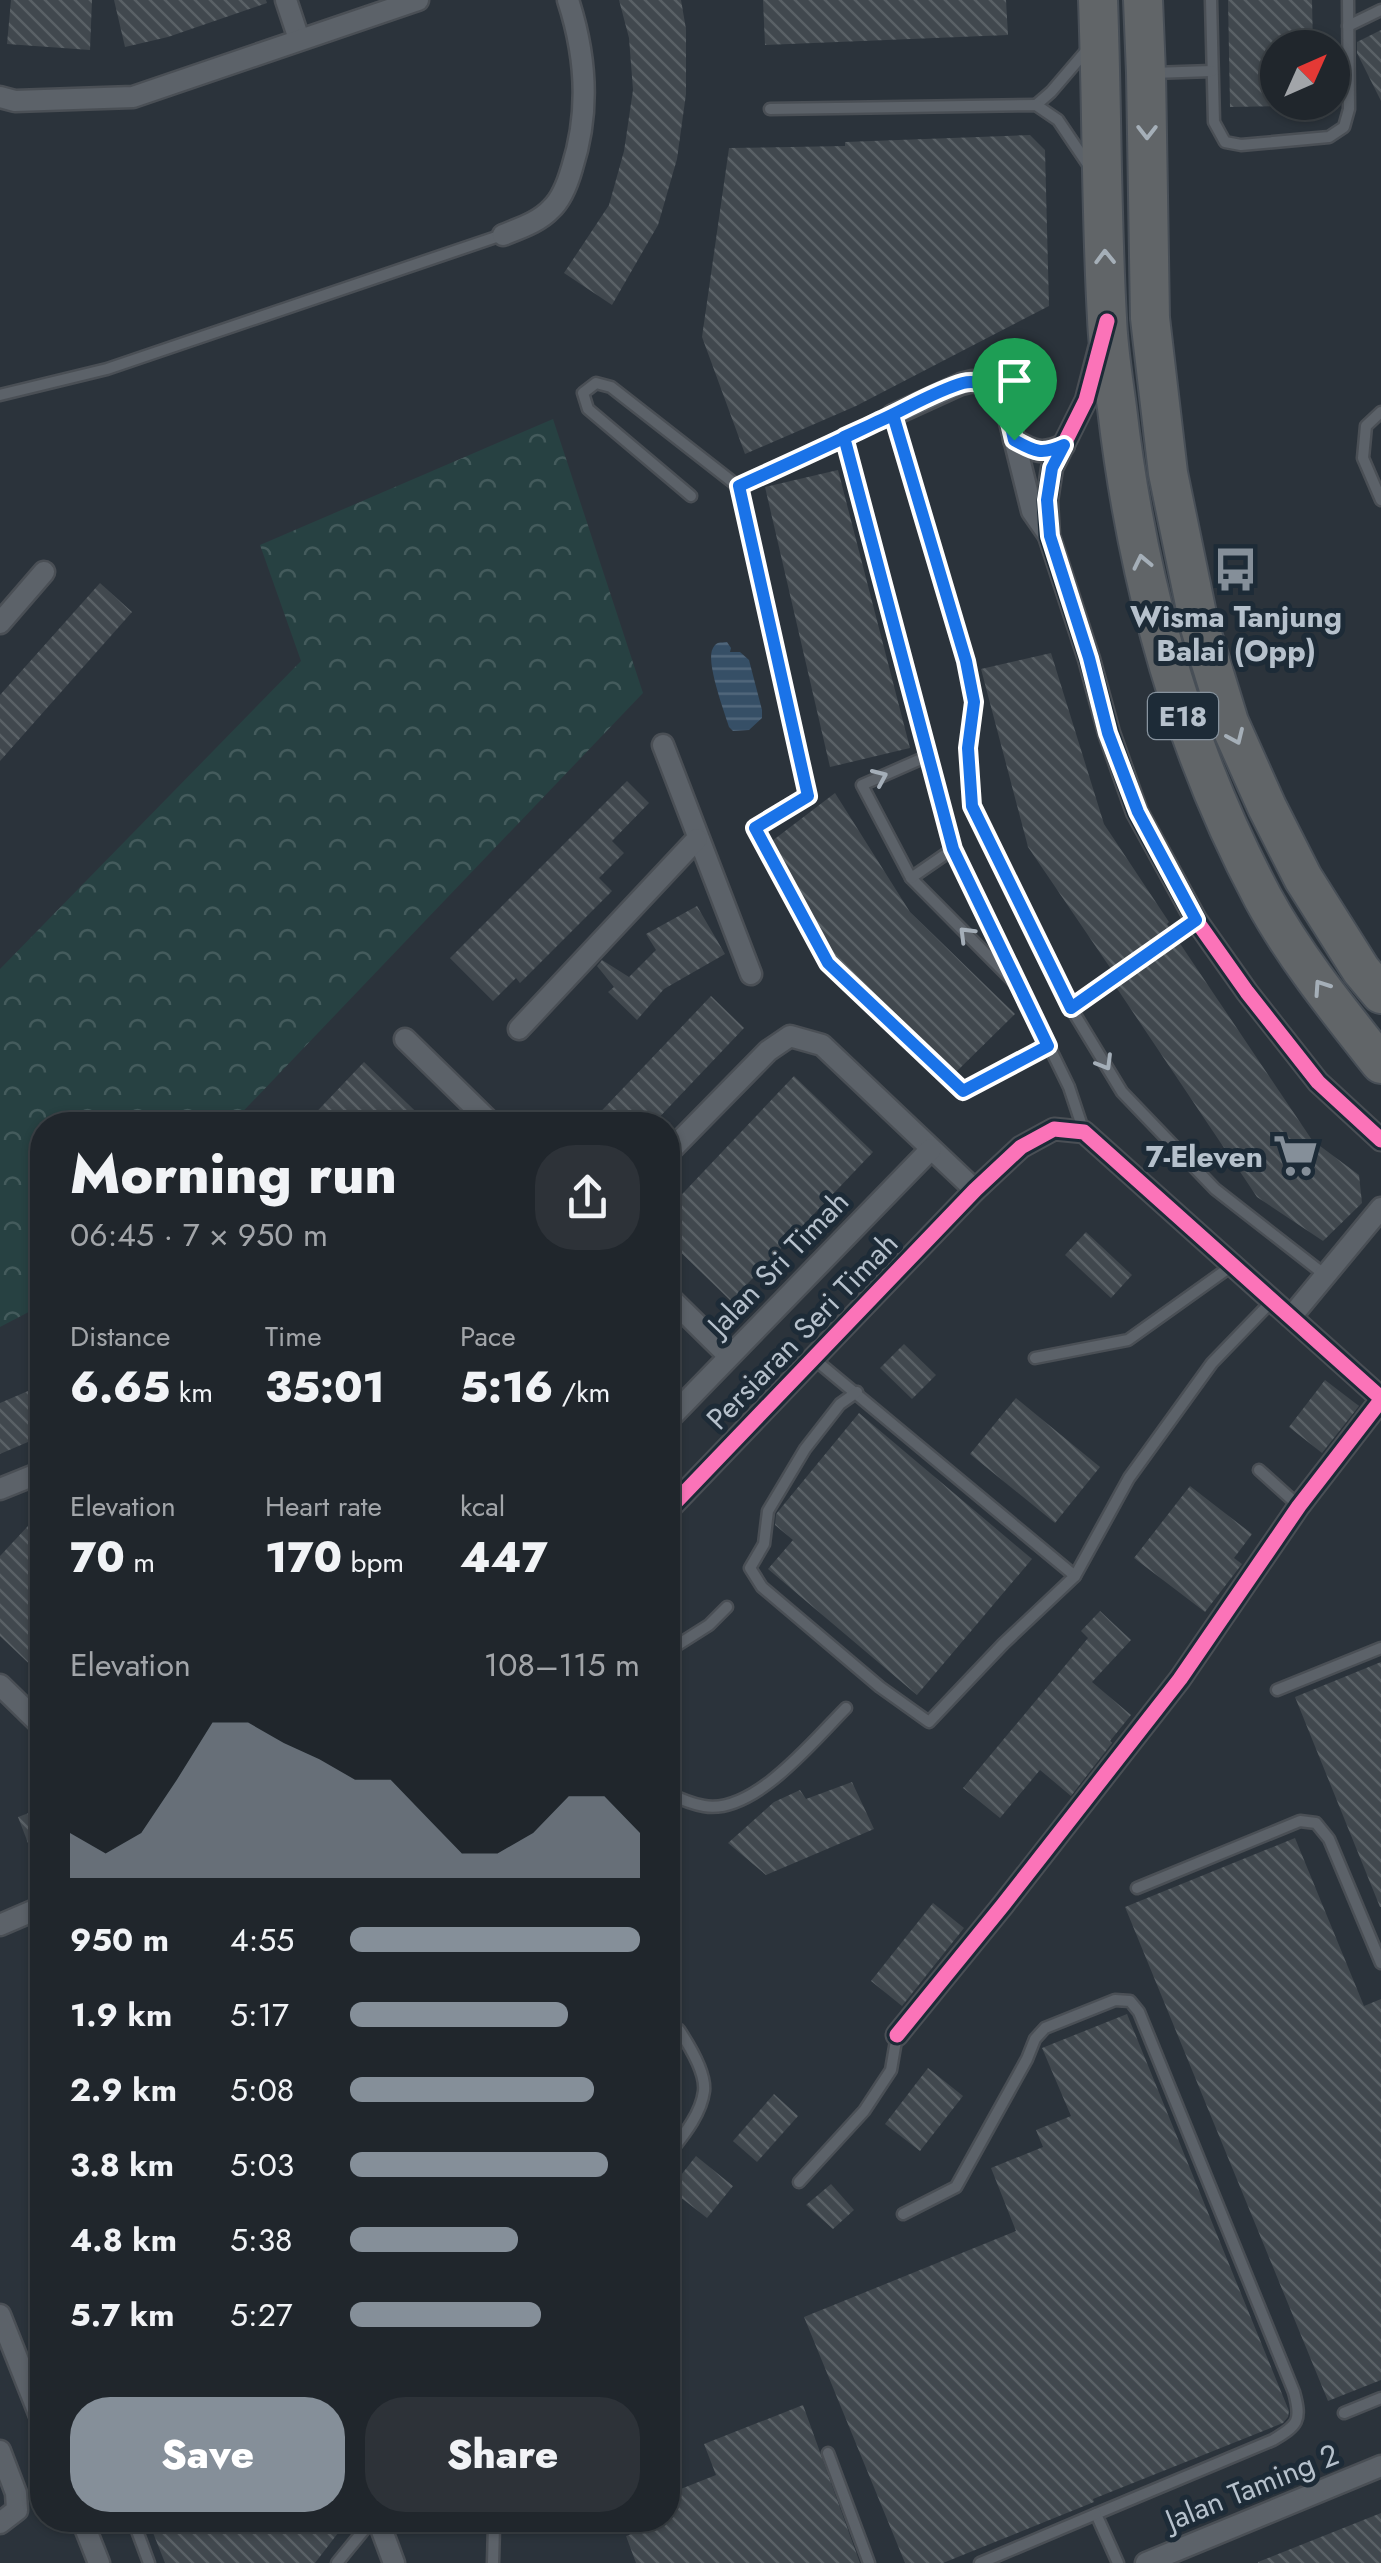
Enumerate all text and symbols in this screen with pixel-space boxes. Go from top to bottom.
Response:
north arrow [1260,30,1350,120]
map controls [1260,30,1350,120]
one-way arrow [1136,126,1158,141]
one-way arrow [1094,248,1116,264]
pin [972,338,1057,441]
icon: arrive [987,353,1042,408]
bus stop icon: Wisma Tanjung Balai (Opp) [1212,545,1260,593]
one-way arrow [1133,554,1154,571]
place label: Wisma Tanjung Balai (Opp) [1130,595,1342,672]
road number: E18 [1148,693,1218,739]
one-way arrow [1224,727,1244,745]
one-way arrow [870,769,888,789]
one-way arrow [960,927,978,945]
one-way arrow [1315,980,1333,998]
one-way arrow [1093,1052,1112,1070]
supermarket icon: 7-Eleven [1272,1132,1320,1180]
text: Morning run [70,1134,397,1214]
place label: 7-Eleven [1146,1135,1263,1178]
button: share [535,1145,640,1250]
street label: Jalan Sri Timah [695,1181,858,1348]
text: 06:45 · 7 × 950 m [70,1212,328,1258]
street label: Persiaran Seri Timah [696,1223,908,1439]
text: Distance [70,1316,170,1357]
text: Time [265,1316,322,1357]
text: Pace [460,1316,516,1357]
text: 6.65 [70,1357,170,1418]
text: 35:01 [265,1357,385,1418]
text: 5:16 [460,1357,553,1418]
text: km [170,1372,213,1413]
text: /km [553,1372,610,1413]
text: Elevation [70,1486,176,1527]
text: Heart rate [265,1486,382,1527]
text: kcal [460,1486,505,1527]
text: 70 [70,1527,125,1588]
text: 170 [265,1527,342,1588]
text: 447 [460,1527,548,1588]
text: m [125,1542,155,1583]
text: bpm [342,1542,404,1583]
text: Elevation [70,1642,191,1688]
text: 108–115 m [484,1642,640,1688]
text: 950 m [70,1917,169,1963]
text: 4:55 [230,1917,294,1963]
text: 1.9 km [70,1992,172,2038]
text: 5:17 [230,1992,289,2038]
text: 2.9 km [70,2067,177,2113]
text: 5:08 [230,2067,294,2113]
text: 3.8 km [70,2142,174,2188]
text: 5:03 [230,2142,294,2188]
text: 4.8 km [70,2217,177,2263]
text: 5:38 [230,2217,293,2263]
text: 5.7 km [70,2292,175,2338]
text: 5:27 [230,2292,293,2338]
button: Save [70,2397,345,2512]
button: Share [365,2397,640,2512]
street label: Jalan Taming 2 [1155,2433,1345,2543]

